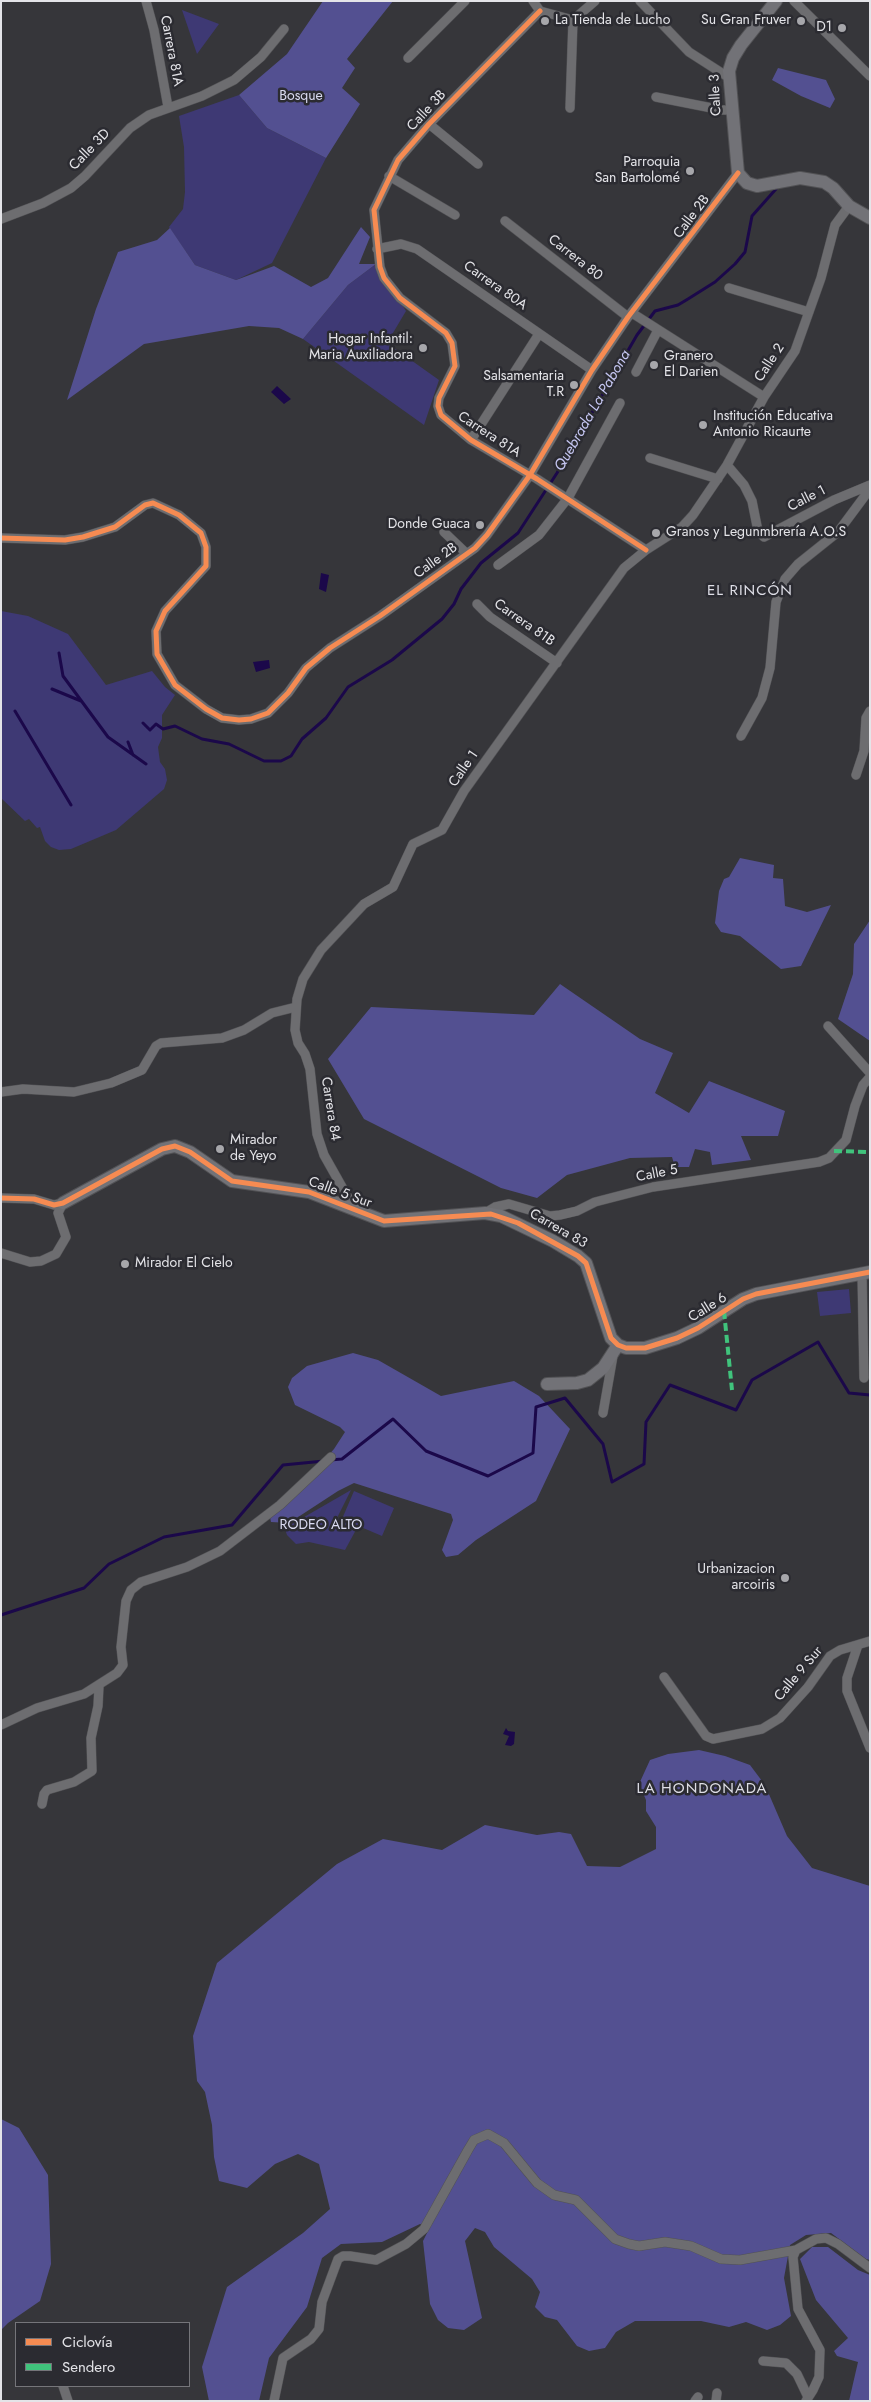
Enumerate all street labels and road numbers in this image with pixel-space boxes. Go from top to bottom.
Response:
street label: Carrera 81A [156,14,186,88]
street label: Calle 3 [707,74,725,116]
street label: Calle 3B [404,87,450,135]
street label: Calle 3D [66,126,114,174]
street label: Calle 2B [670,192,714,242]
street label: Carrera 80 [544,231,606,285]
street label: Carrera 80A [460,258,530,314]
street label: Calle 2 [751,341,789,385]
street label: Carrera 81A [454,408,524,462]
street label: Calle 1 [785,482,829,516]
street label: Calle 2B [411,540,461,582]
street label: Carrera 81B [490,596,558,650]
street label: Calle 1 [446,748,482,790]
street label: Carrera 84 [317,1076,343,1142]
street label: Calle 5 [635,1162,679,1186]
street label: Calle 5 Sur [306,1174,374,1212]
street label: Carrera 83 [526,1206,590,1252]
street label: Calle 6 [686,1290,730,1326]
street label: Calle 9 Sur [771,1643,827,1705]

